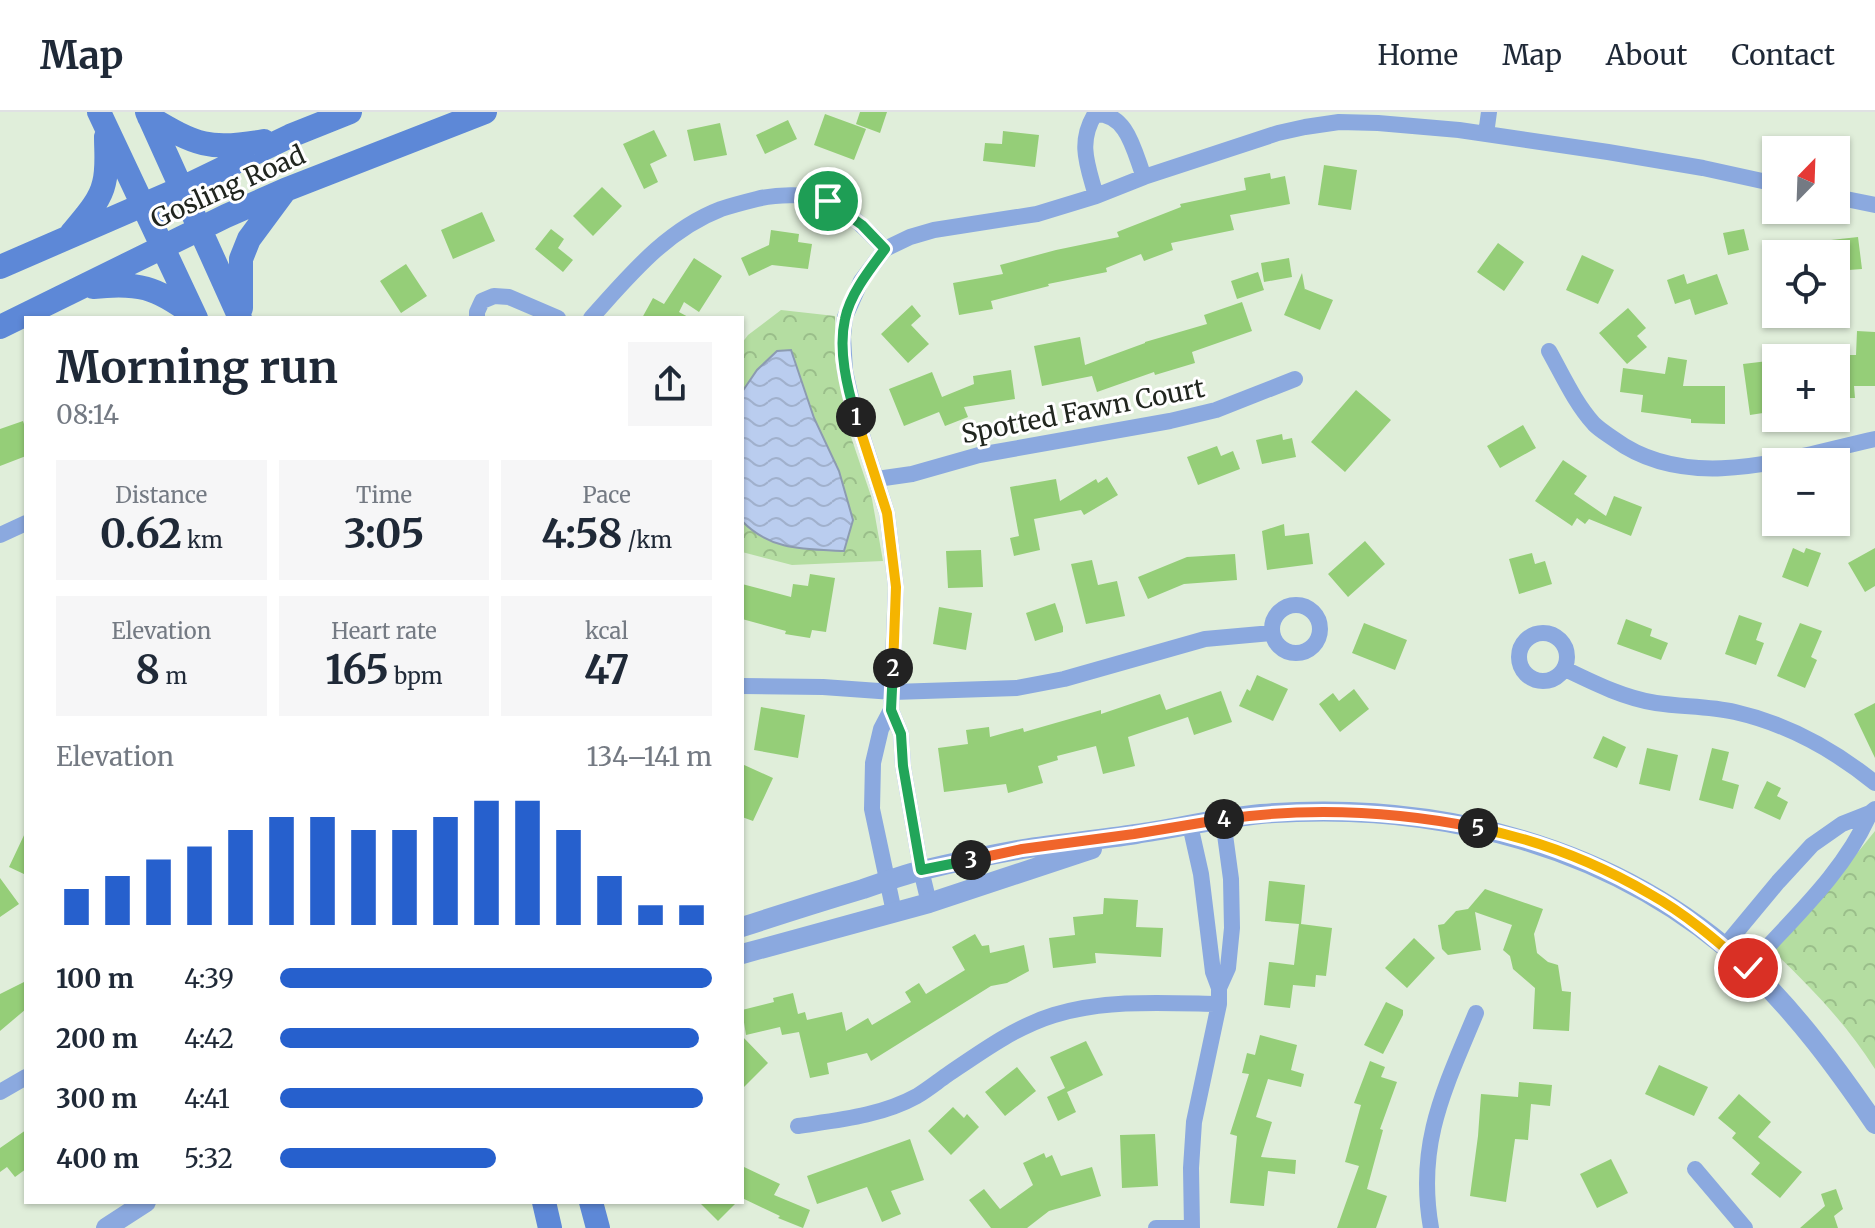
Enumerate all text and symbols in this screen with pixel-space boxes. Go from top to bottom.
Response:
text: Map [40,32,124,79]
text: Home [1377,37,1458,73]
text: Map [1502,37,1562,73]
text: About [1606,37,1687,73]
text: Contact [1731,37,1835,73]
north arrow [1762,136,1850,224]
map controls [1762,136,1850,536]
street label: Gosling Road [145,138,310,235]
pin [794,167,862,235]
icon: arrive [806,179,850,223]
button: locate [1762,240,1850,328]
text: Morning run [56,340,338,395]
button: share [628,342,712,426]
button: + [1762,344,1850,432]
street label: Spotted Fawn Court [959,371,1207,450]
pin: 1 [836,397,876,437]
text: 08:14 [56,398,119,431]
text: 1 [851,403,861,431]
button: − [1762,448,1850,536]
text: Distance [115,481,207,509]
text: Time [356,481,412,509]
text: Pace [583,481,631,509]
text: 0.62 [100,509,182,559]
text: 3:05 [344,509,424,559]
text: 4:58 [541,509,623,559]
text: km [182,526,223,554]
text: /km [623,526,672,554]
text: Elevation [111,617,211,645]
text: Heart rate [331,617,437,645]
text: kcal [585,617,628,645]
text: 8 [135,645,160,695]
text: 165 [325,645,389,695]
text: 47 [584,645,629,695]
pin: 2 [873,648,913,688]
text: 2 [887,654,899,682]
text: m [160,662,187,690]
text: bpm [389,662,443,690]
text: Elevation [56,740,174,773]
text: 134–141 m [587,740,712,773]
pin: 4 [1204,799,1244,839]
text: 4 [1217,805,1231,833]
pin: 5 [1458,808,1498,848]
text: 5 [1472,814,1484,842]
pin: 3 [951,840,991,880]
text: 3 [965,846,977,874]
pin [1714,934,1782,1002]
icon: check [1726,946,1770,990]
text: 100 m [56,962,134,995]
text: 4:39 [184,962,234,995]
text: 200 m [56,1022,138,1055]
text: 4:42 [184,1022,234,1055]
text: 300 m [56,1082,137,1115]
text: 4:41 [184,1082,230,1115]
text: 400 m [56,1142,139,1175]
text: 5:32 [184,1142,233,1175]

